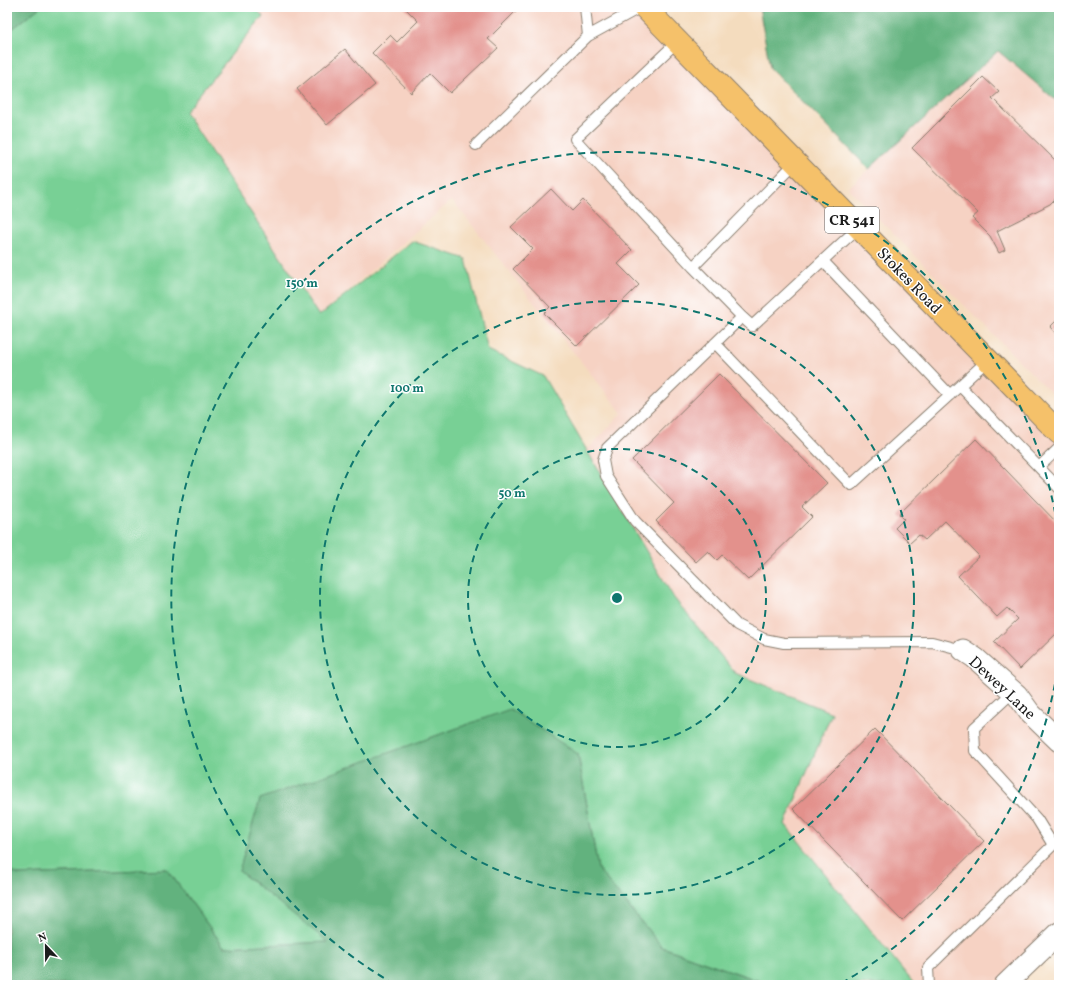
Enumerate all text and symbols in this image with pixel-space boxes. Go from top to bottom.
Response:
road number: CR 541 [825,207,879,233]
street label: Stokes Road [871,243,946,320]
text: 150 m [286,276,318,292]
text: 100 m [390,381,424,397]
text: 50 m [498,486,526,502]
centre of rings [610,591,624,605]
street label: Dewey Lane [963,652,1040,725]
north arrow [26,926,66,966]
text: N [36,930,49,947]

